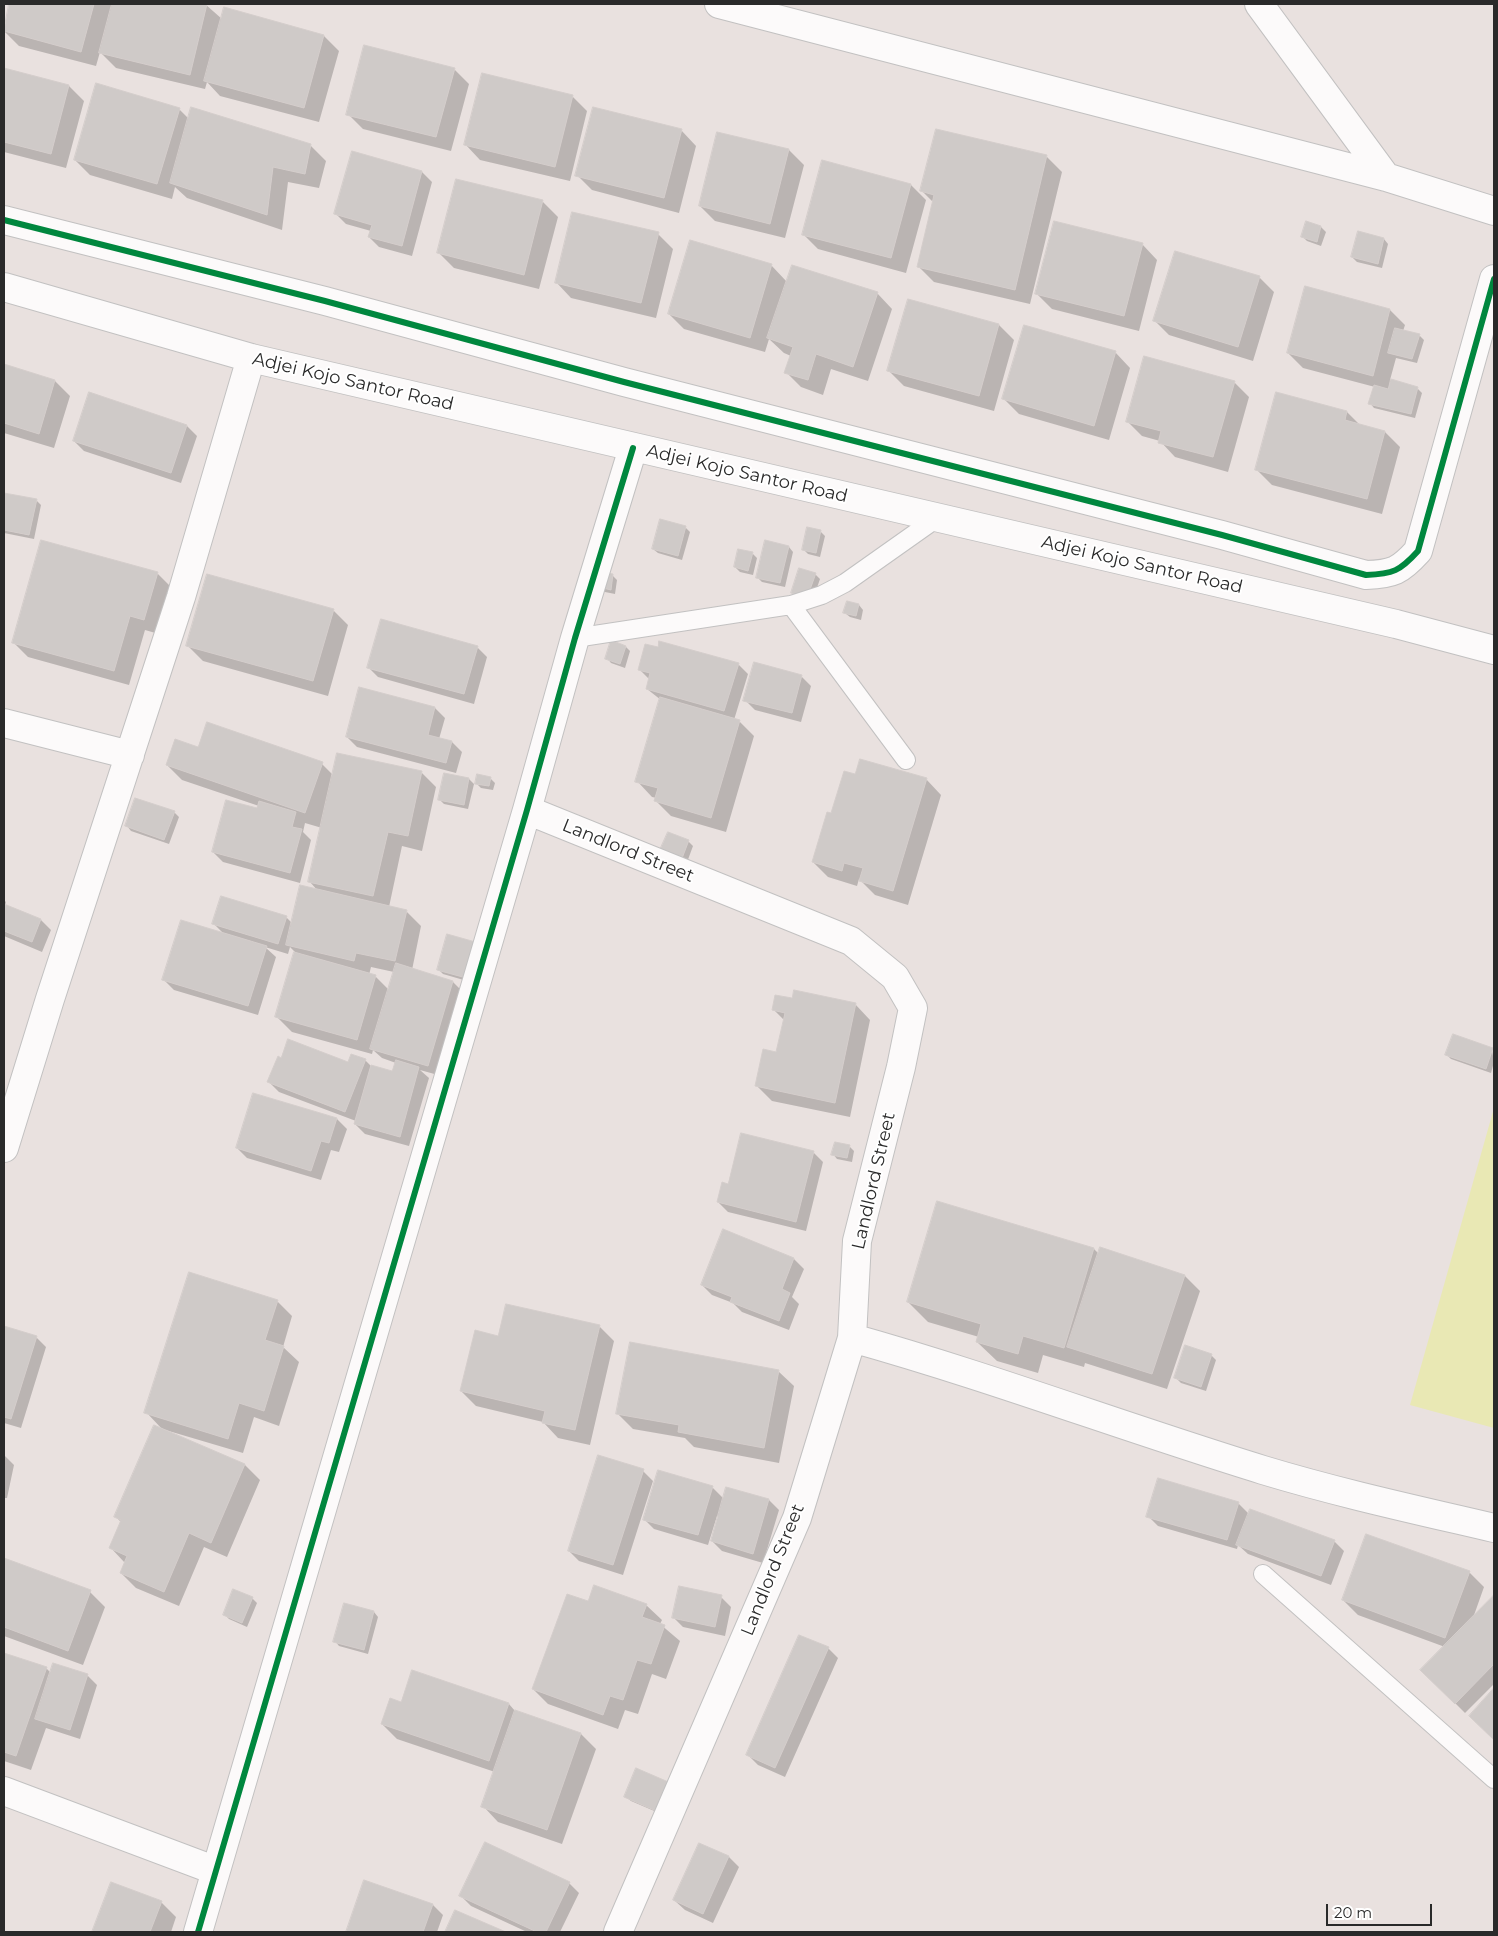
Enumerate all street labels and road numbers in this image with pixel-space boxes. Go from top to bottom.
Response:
street label: Adjei Kojo Santor Road [250,348,456,416]
street label: Adjei Kojo Santor Road [644,440,850,508]
street label: Adjei Kojo Santor Road [1039,531,1245,599]
street label: Landlord Street [559,815,697,887]
street label: Landlord Street [848,1110,900,1252]
street label: Landlord Street [737,1501,809,1639]

